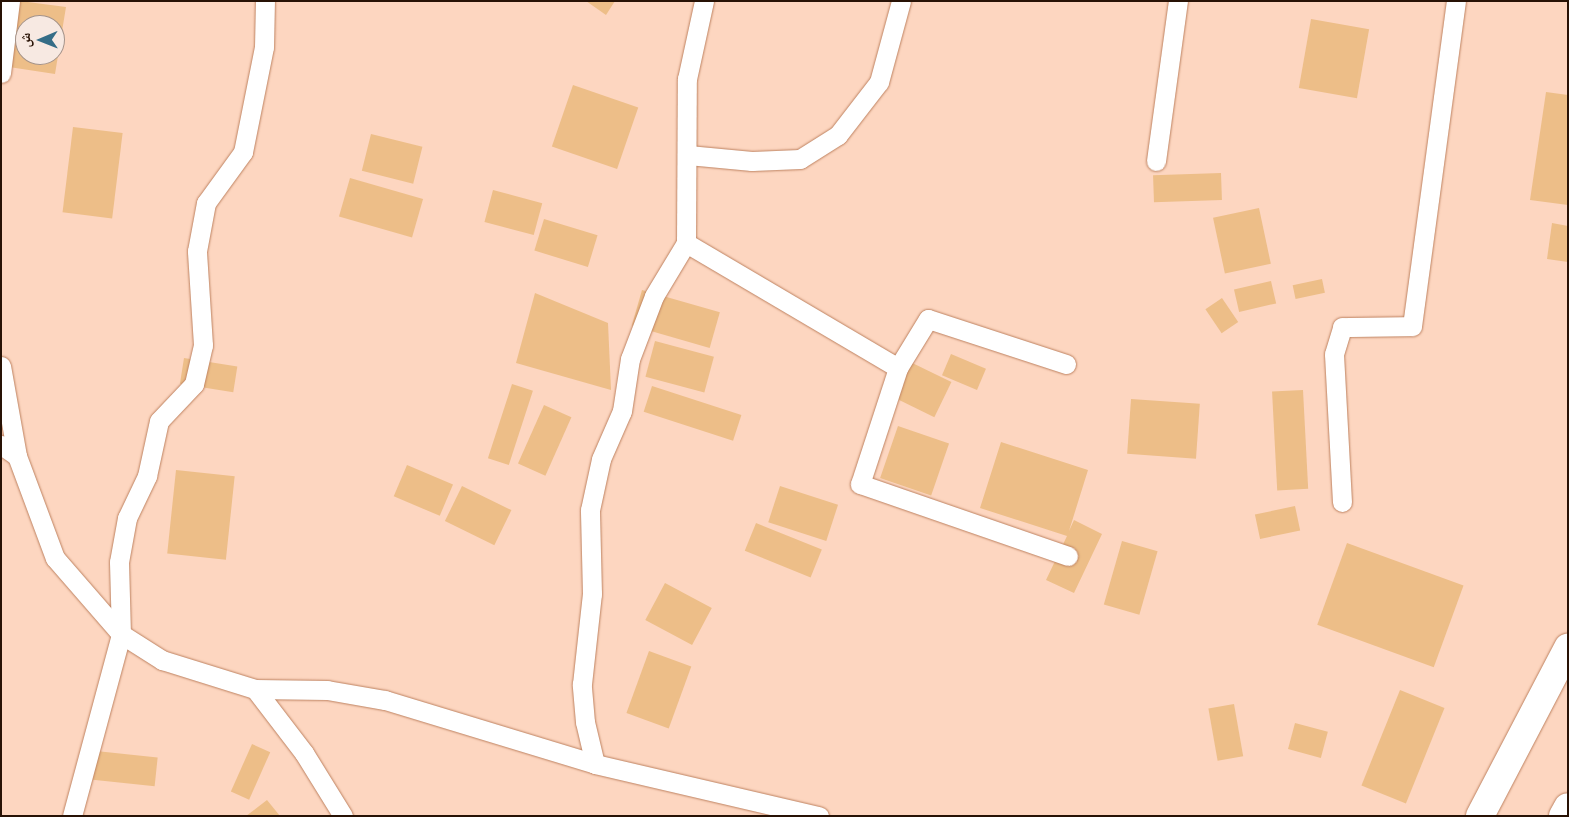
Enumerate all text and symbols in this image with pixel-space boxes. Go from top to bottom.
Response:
north arrow [15,15,65,65]
text: ش [17,33,34,48]

